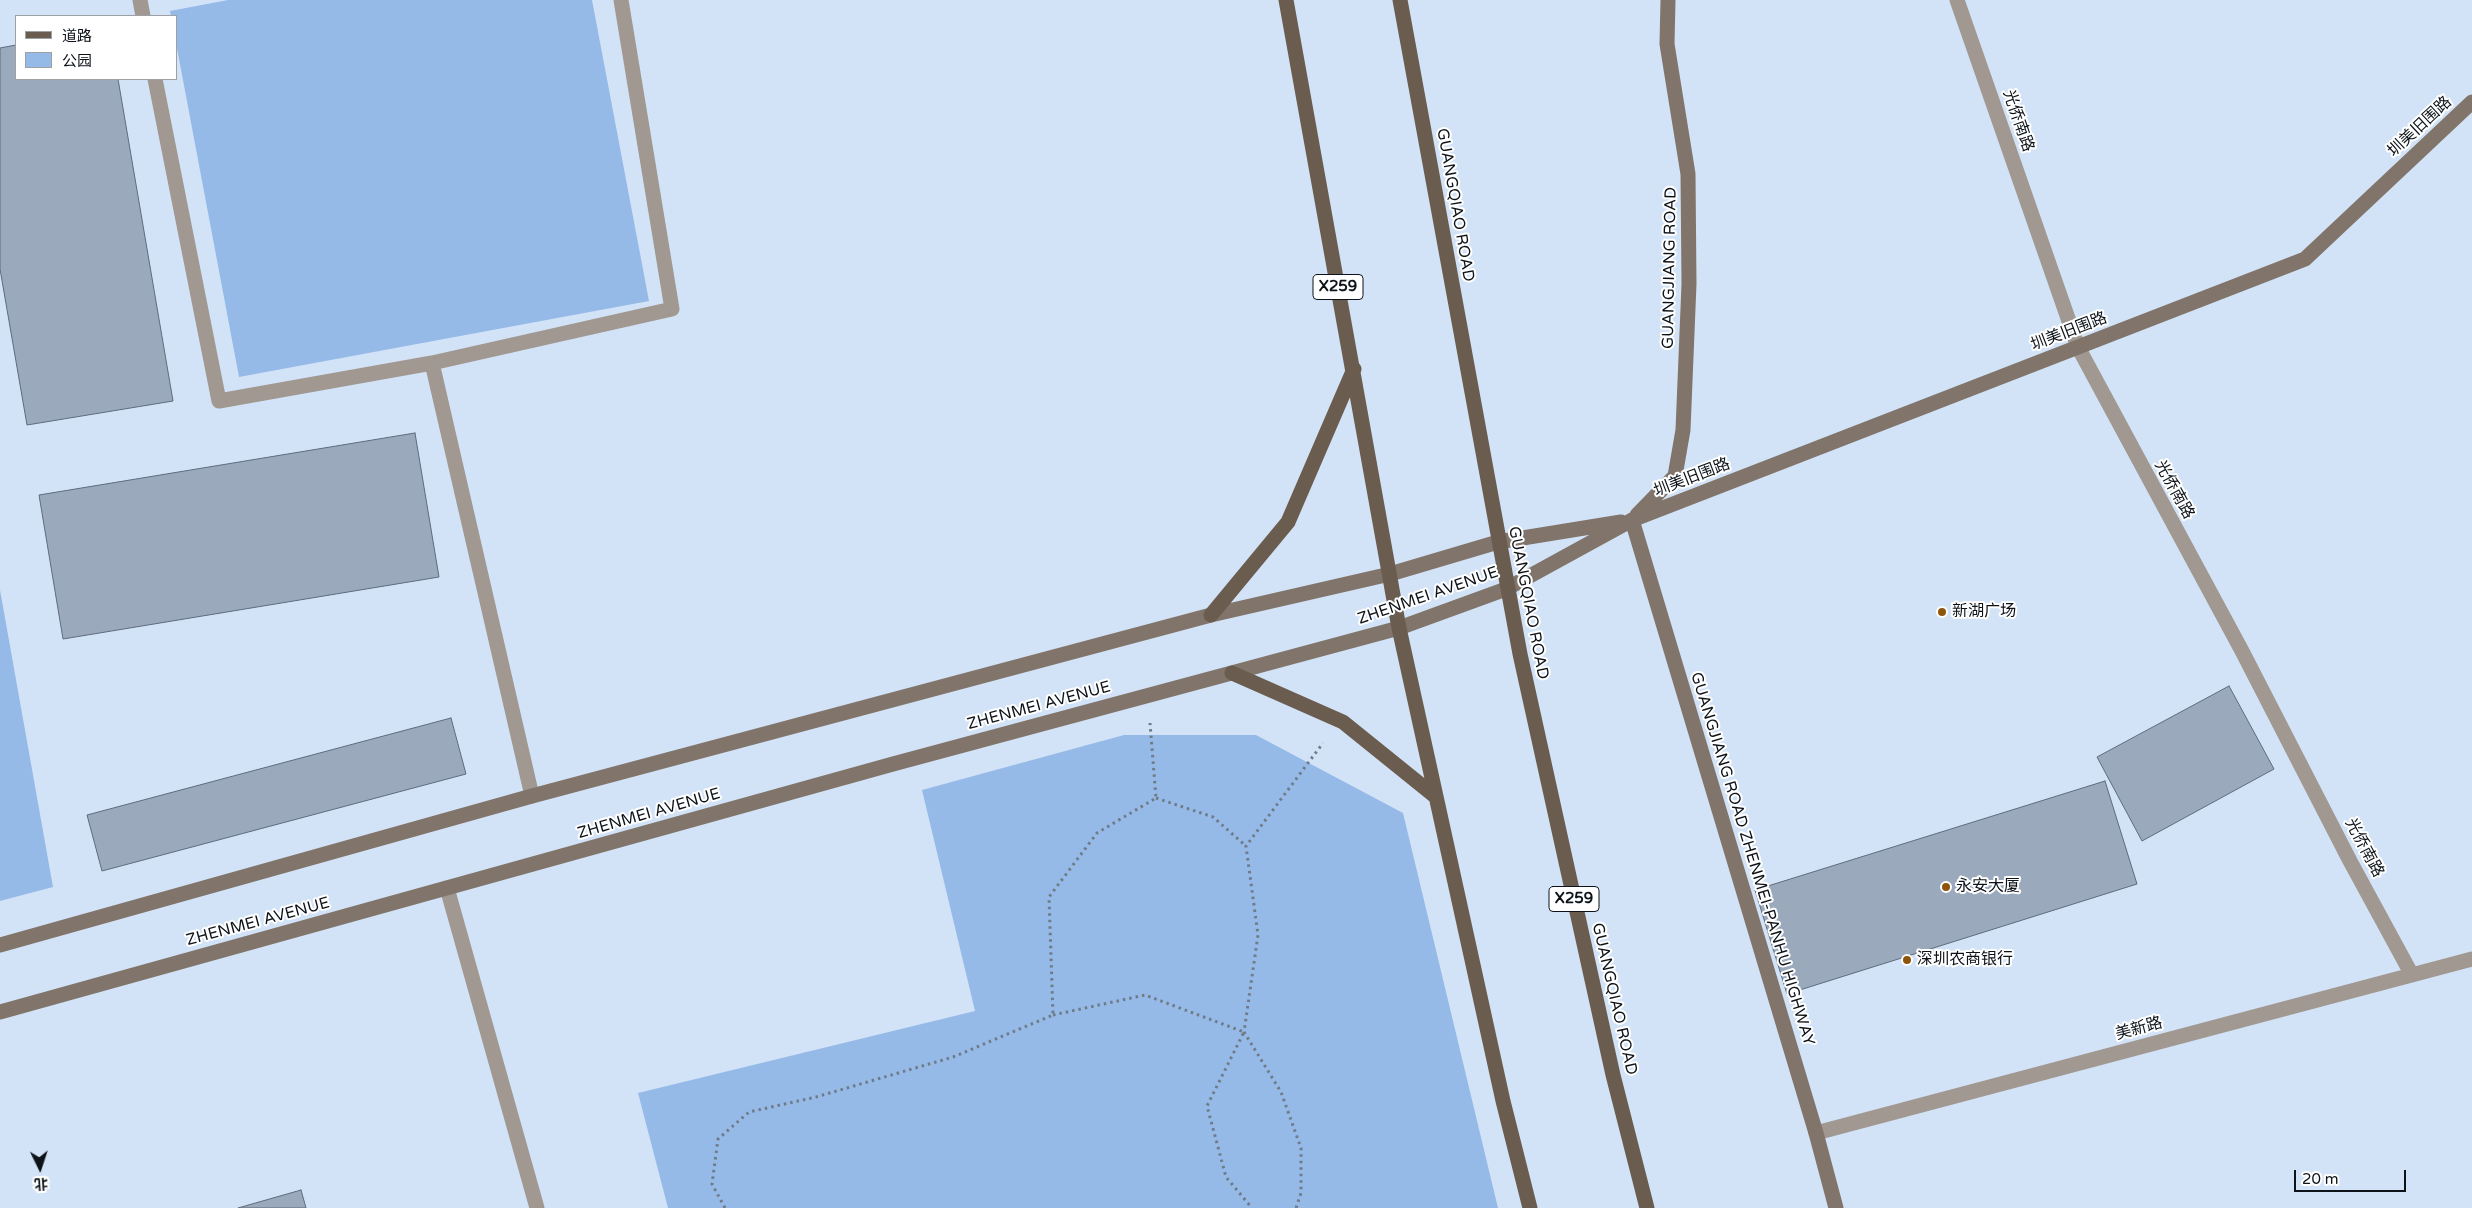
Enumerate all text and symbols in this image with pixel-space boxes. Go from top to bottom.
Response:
legend [15,15,178,80]
text: 道路 [62,27,92,45]
text: 公园 [62,52,92,70]
street label: 光侨南路 [1999,88,2037,154]
street label: 圳美旧围路 [2384,93,2456,161]
street label: GUANGQIAO ROAD [1432,127,1478,283]
street label: GUANGJIANG ROAD [1659,187,1681,349]
road number: X259 [1313,274,1363,300]
street label: 圳美旧围路 [2028,309,2110,355]
street label: 圳美旧围路 [1651,455,1733,501]
street label: 光侨南路 [2150,457,2198,523]
street label: GUANGQIAO ROAD [1504,525,1552,681]
street label: ZHENMEI AVENUE [1355,563,1501,629]
place label: 新湖广场 [1952,602,2016,622]
marker: 新湖广场 [1936,606,1948,618]
street label: GUANGJIANG ROAD ZHENMEI-PANHU HIGHWAY [1686,670,1818,1048]
street label: ZHENMEI AVENUE [965,678,1113,734]
street label: ZHENMEI AVENUE [575,784,723,844]
street label: 光侨南路 [2341,815,2387,881]
place label: 永安大厦 [1956,877,2020,897]
marker: 永安大厦 [1940,881,1952,893]
road number: X259 [1549,886,1599,912]
street label: ZHENMEI AVENUE [184,894,332,950]
street label: GUANGQIAO ROAD [1587,921,1641,1077]
place label: 深圳农商银行 [1917,950,2013,970]
marker: 深圳农商银行 [1901,954,1913,966]
street label: 美新路 [2113,1014,2165,1044]
north arrow [15,1143,65,1193]
scale bar [2297,1160,2410,1192]
text: 20 m [2302,1170,2339,1188]
text: 北 [34,1174,49,1192]

